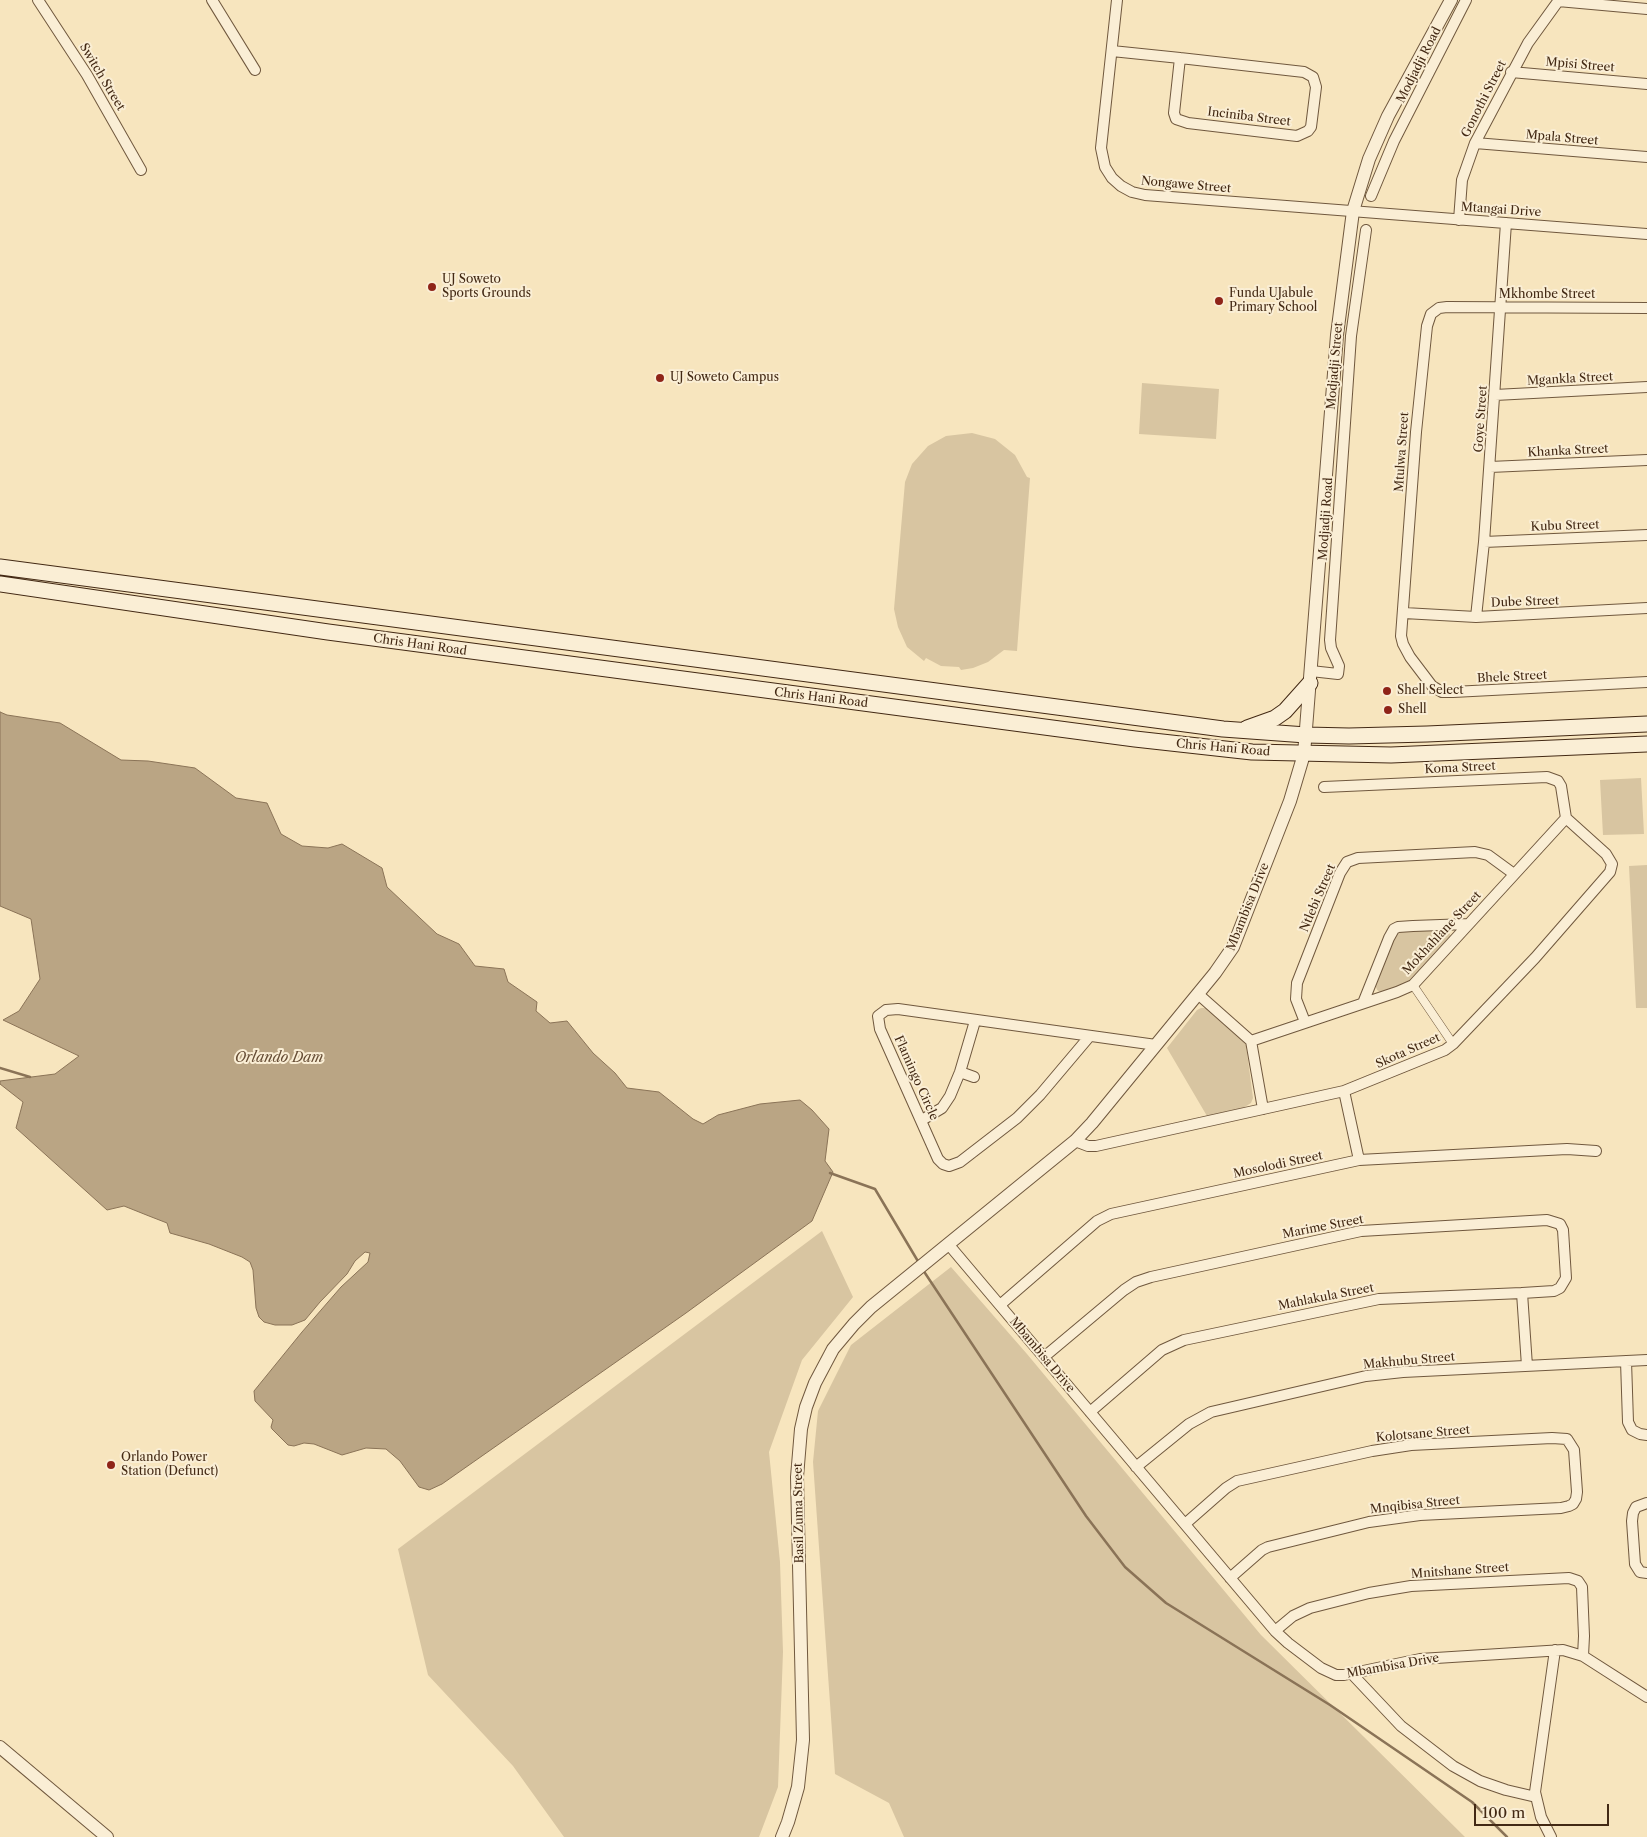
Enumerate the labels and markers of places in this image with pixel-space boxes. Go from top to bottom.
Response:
place label: UJ Soweto Sports Grounds [442,273,531,301]
marker: UJ Soweto Sports Grounds [426,281,438,293]
place label: Funda UJabule Primary School [1229,287,1317,315]
marker: Funda UJabule Primary School [1213,295,1225,307]
place label: UJ Soweto Campus [670,371,779,385]
marker: UJ Soweto Campus [654,372,666,384]
place label: Shell Select [1397,684,1463,698]
marker: Shell Select [1381,685,1393,697]
place label: Shell [1398,703,1427,717]
marker: Shell [1382,704,1394,716]
place label: Orlando Power Station (Defunct) [121,1451,218,1479]
marker: Orlando Power Station (Defunct) [105,1459,117,1471]

